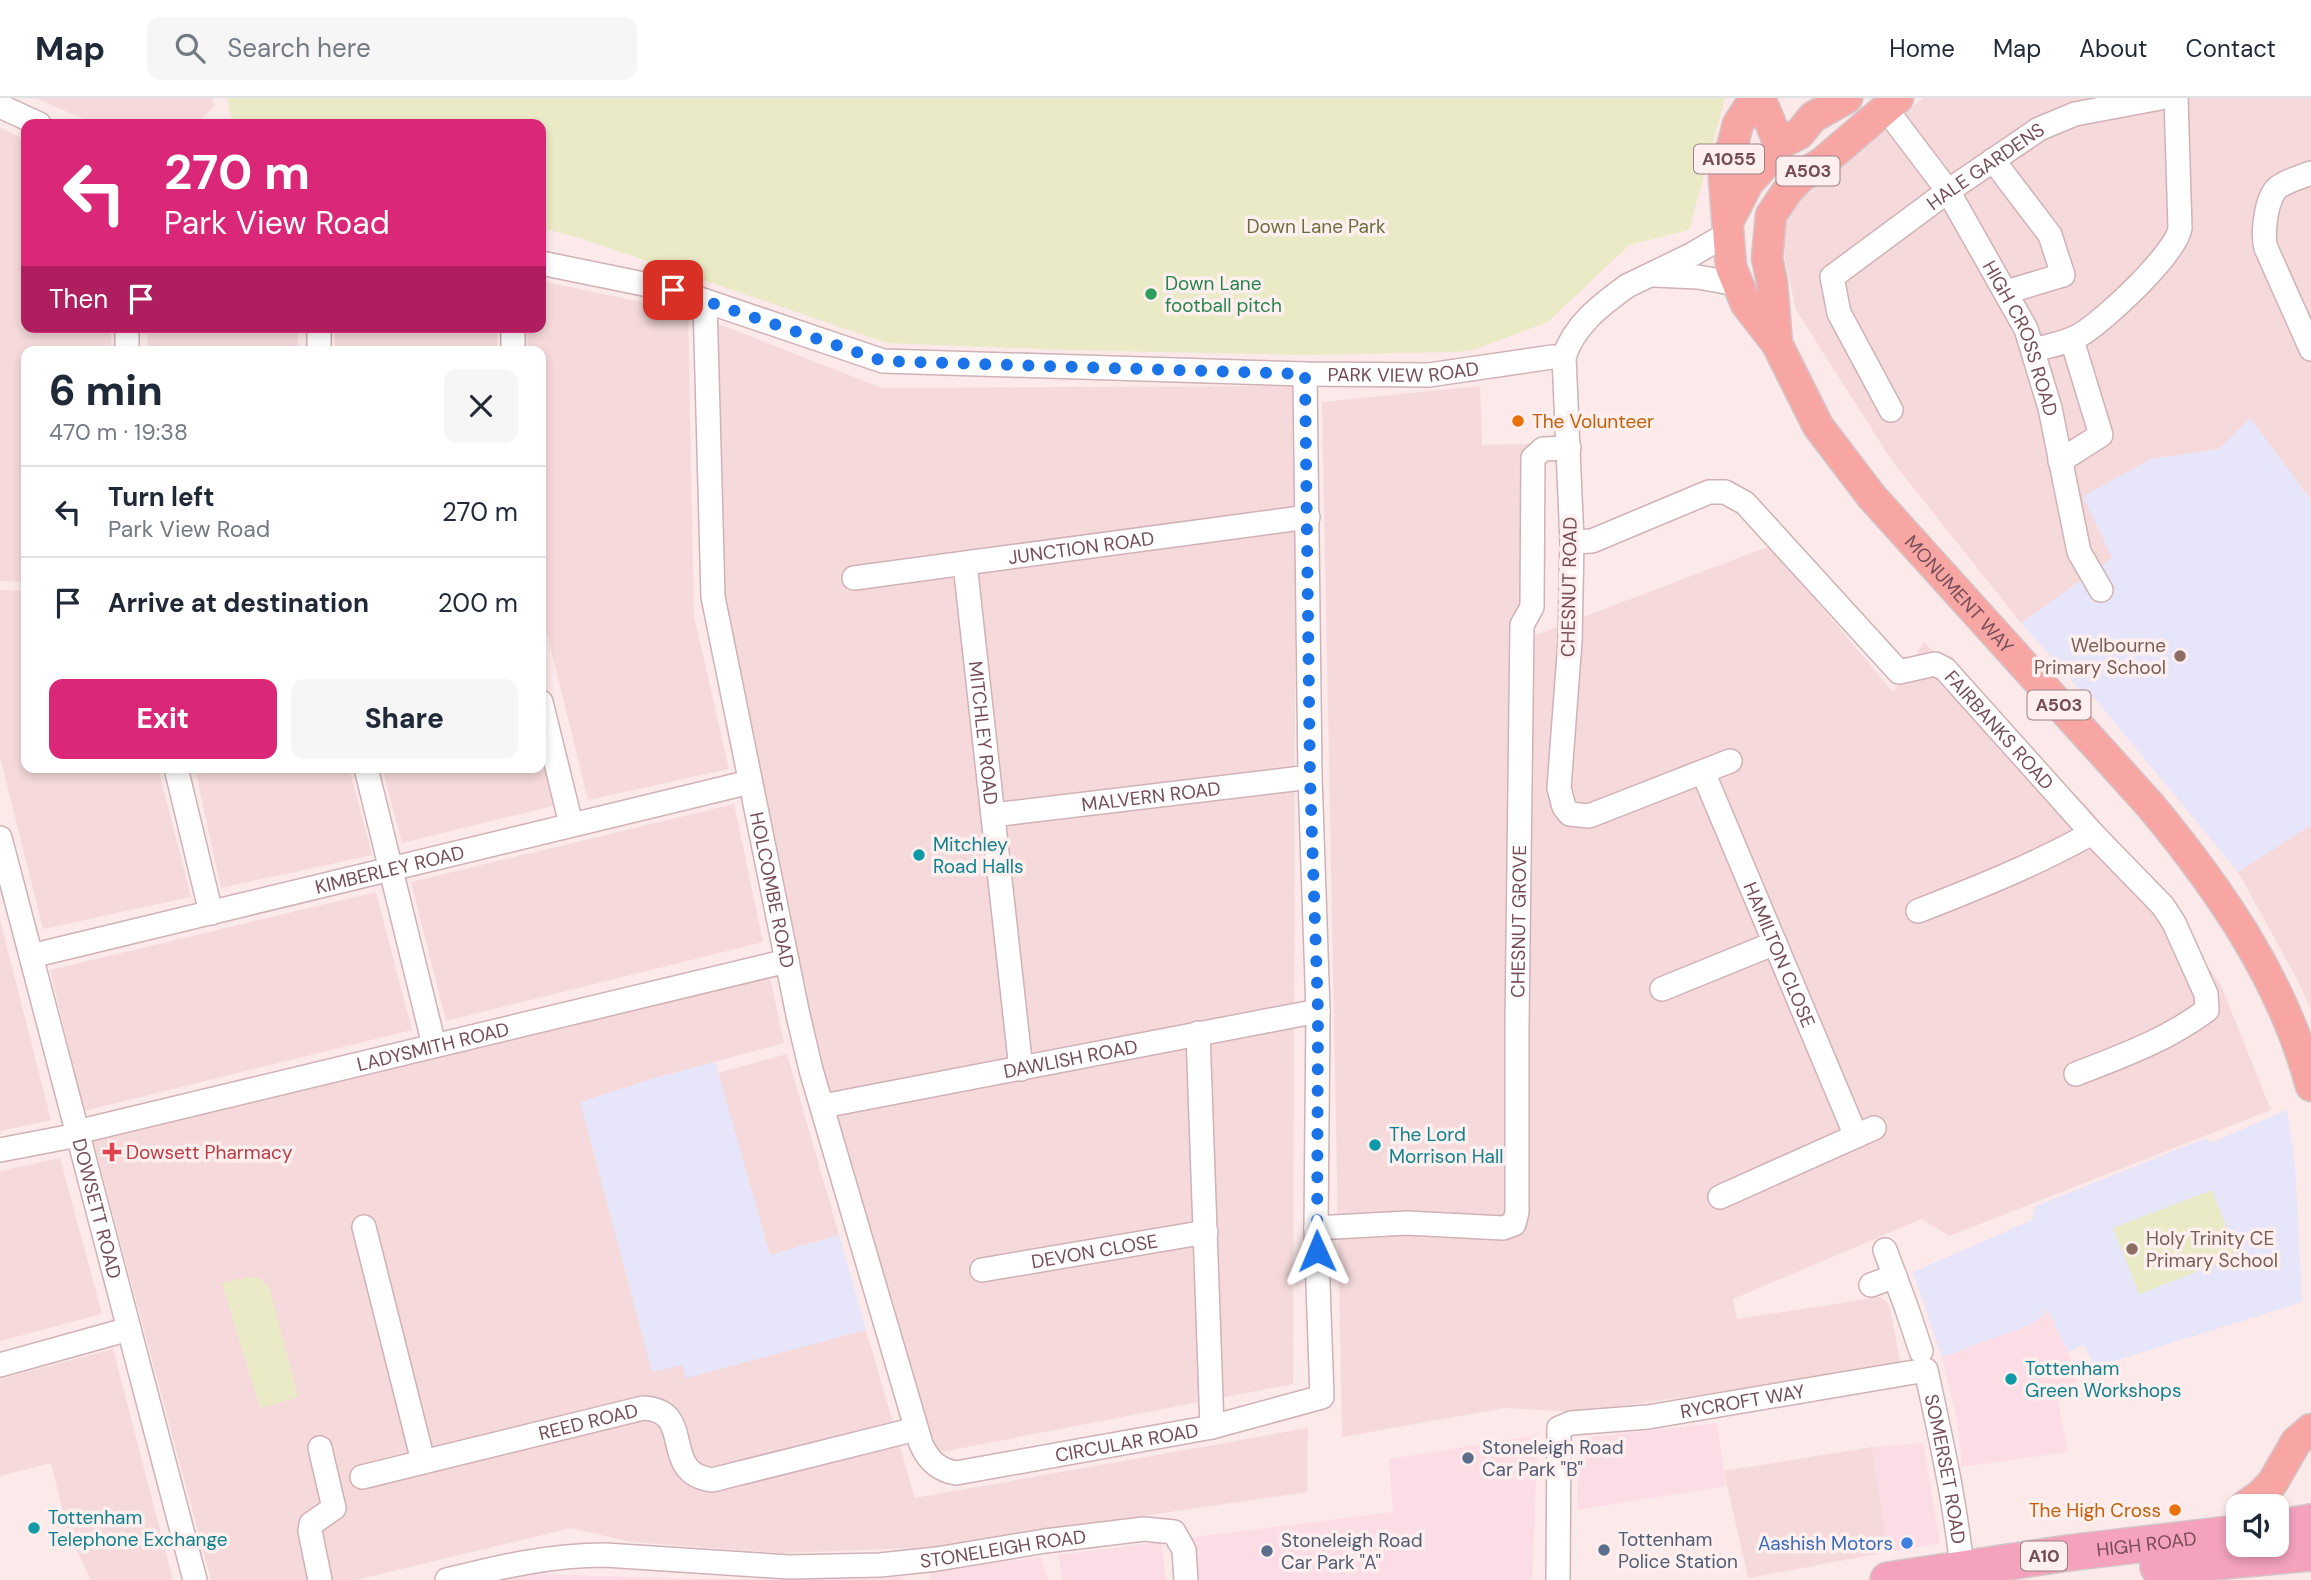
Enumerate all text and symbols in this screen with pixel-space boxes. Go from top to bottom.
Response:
search box [147,17,637,80]
text: Map [35,27,105,70]
icon: search [171,29,209,67]
text: Search here [227,31,371,65]
text: Home [1889,33,1955,64]
text: Map [1993,33,2041,64]
text: About [2079,33,2148,64]
text: Contact [2186,33,2276,64]
street label: HALE GARDENS [1921,117,2049,215]
text: 270 m [164,140,310,204]
road number: A1055 [1694,144,1764,174]
icon: left [49,147,140,238]
road number: A503 [1776,156,1840,186]
text: Park View Road [164,202,390,244]
park label: Down Lane Park [1246,214,1386,239]
street label: HIGH CROSS ROAD [1977,256,2064,418]
pin [643,260,703,320]
icon: arrive [654,271,692,309]
place label: Down Lane football pitch [1165,271,1282,318]
icon: arrive [122,280,160,318]
text: Then [49,282,108,316]
marker: Down Lane football pitch [1143,286,1159,302]
street label: PARK VIEW ROAD [1327,355,1480,387]
text: 6 min [49,363,163,418]
button: close [444,369,518,443]
place label: The Volunteer [1532,409,1654,434]
marker: The Volunteer [1510,413,1526,429]
text: 470 m · 19:38 [49,417,188,447]
text: Turn left [108,480,215,514]
icon: left [49,493,87,531]
text: 270 m [442,495,518,529]
text: Park View Road [108,514,270,544]
street label: CHESNUT ROAD [1555,517,1583,657]
street label: JUNCTION ROAD [1006,525,1156,570]
street label: MONUMENT WAY [1899,529,2019,658]
icon: arrive [49,584,87,622]
text: Arrive at destination [108,586,369,620]
text: 200 m [438,586,518,620]
place label: Welbourne Primary School [2034,633,2166,680]
marker: Welbourne Primary School [2172,648,2188,664]
street label: MITCHLEY ROAD [963,660,1004,806]
street label: FAIRBANKS ROAD [1939,665,2060,795]
button: Exit [49,679,277,759]
button: Share [291,679,518,759]
road number: A503 [2028,690,2090,720]
street label: MALVERN ROAD [1080,775,1222,817]
street label: HOLCOMBE ROAD [744,810,801,970]
place label: Mitchley Road Halls [933,832,1024,879]
street label: KIMBERLEY ROAD [313,839,467,899]
street label: CHESNUT GROVE [1505,845,1532,998]
marker: Mitchley Road Halls [911,847,927,863]
street label: HAMILTON CLOSE [1738,878,1821,1031]
street label: LADYSMITH ROAD [354,1016,512,1077]
street label: DAWLISH ROAD [1001,1033,1140,1084]
place label: The Lord Morrison Hall [1389,1122,1503,1169]
street label: DOWSETT ROAD [67,1135,128,1281]
marker: The Lord Morrison Hall [1367,1137,1383,1153]
place label: Dowsett Pharmacy [126,1140,293,1165]
marker: Dowsett Pharmacy [104,1144,120,1160]
position arrow [1280,1214,1354,1288]
place label: Holy Trinity CE Primary School [2146,1226,2278,1273]
street label: DEVON CLOSE [1029,1228,1160,1274]
marker: Holy Trinity CE Primary School [2124,1241,2140,1257]
place label: Tottenham Green Workshops [2025,1356,2182,1403]
marker: Tottenham Green Workshops [2003,1371,2019,1387]
street label: RYCROFT WAY [1678,1378,1806,1424]
street label: SOMERSET ROAD [1919,1392,1972,1545]
street label: REED ROAD [536,1397,641,1446]
street label: CIRCULAR ROAD [1053,1417,1200,1467]
place label: Stoneleigh Road Car Park "B" [1482,1435,1624,1482]
marker: Stoneleigh Road Car Park "B" [1460,1450,1476,1466]
map controls [2226,1494,2289,1557]
button: sound [2226,1494,2289,1557]
place label: The High Cross [2029,1498,2161,1523]
marker: The High Cross [2167,1502,2183,1518]
place label: Tottenham Telephone Exchange [48,1505,227,1552]
marker: Tottenham Telephone Exchange [26,1520,42,1536]
street label: STONELEIGH ROAD [919,1524,1087,1573]
street label: HIGH ROAD [2095,1525,2198,1562]
place label: Tottenham Police Station [1618,1527,1738,1574]
place label: Stoneleigh Road Car Park "A" [1281,1528,1423,1575]
place label: Aashish Motors [1758,1531,1893,1556]
marker: Aashish Motors [1899,1535,1915,1551]
road number: A10 [2021,1541,2067,1570]
marker: Tottenham Police Station [1596,1542,1612,1558]
marker: Stoneleigh Road Car Park "A" [1259,1543,1275,1559]

